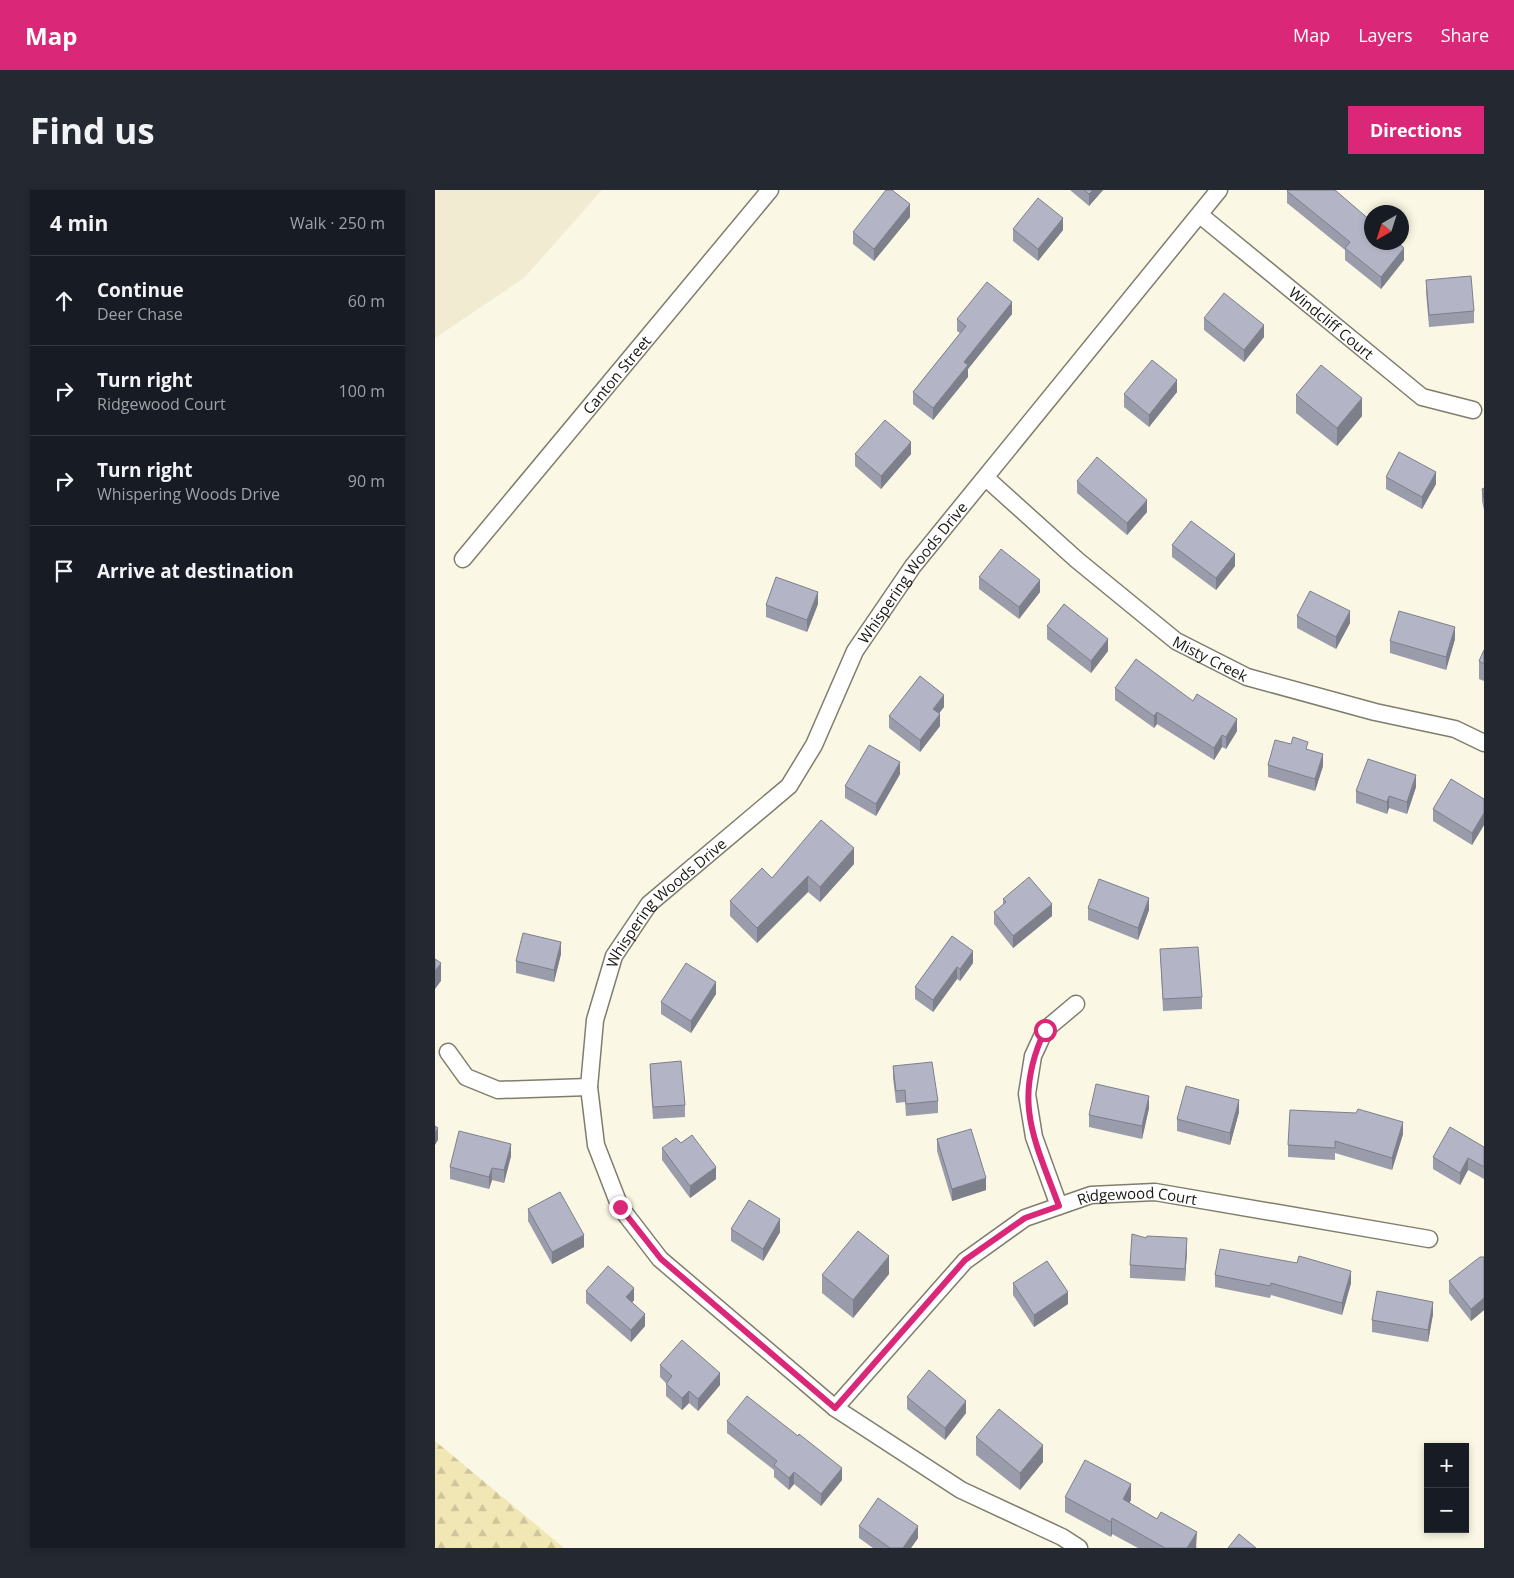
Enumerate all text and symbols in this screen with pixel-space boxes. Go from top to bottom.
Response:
text: Map [25,19,77,52]
text: Map [1293,23,1330,47]
text: Layers [1358,23,1413,47]
text: Share [1441,23,1489,47]
button: Directions [1348,106,1484,154]
text: Find us [30,107,155,154]
north arrow [1364,205,1409,250]
text: 4 min [50,209,108,237]
text: Walk · 250 m [290,212,385,234]
text: Continue [97,277,184,303]
street label: Windcliff Court [1285,282,1378,363]
icon: ahead [50,287,78,315]
text: 60 m [348,290,385,312]
text: Deer Chase [97,303,183,325]
street label: Canton Street [578,331,655,418]
text: Turn right [97,367,192,393]
icon: right [50,377,78,405]
text: 100 m [339,380,385,402]
text: Ridgewood Court [97,393,226,415]
text: Turn right [97,457,192,483]
icon: right [50,467,78,495]
text: 90 m [348,470,385,492]
text: Whispering Woods Drive [97,483,280,505]
street label: Whispering Woods Drive [853,497,971,647]
icon: arrive [50,557,78,585]
text: Arrive at destination [97,558,294,584]
street label: Misty Creek [1170,631,1251,686]
street label: Whispering Woods Drive [601,833,730,970]
route start [1034,1019,1057,1042]
street label: Ridgewood Court [1074,1182,1198,1209]
route end [609,1196,632,1219]
map controls [1424,1443,1469,1533]
button: + [1424,1443,1469,1488]
button: − [1424,1488,1469,1533]

